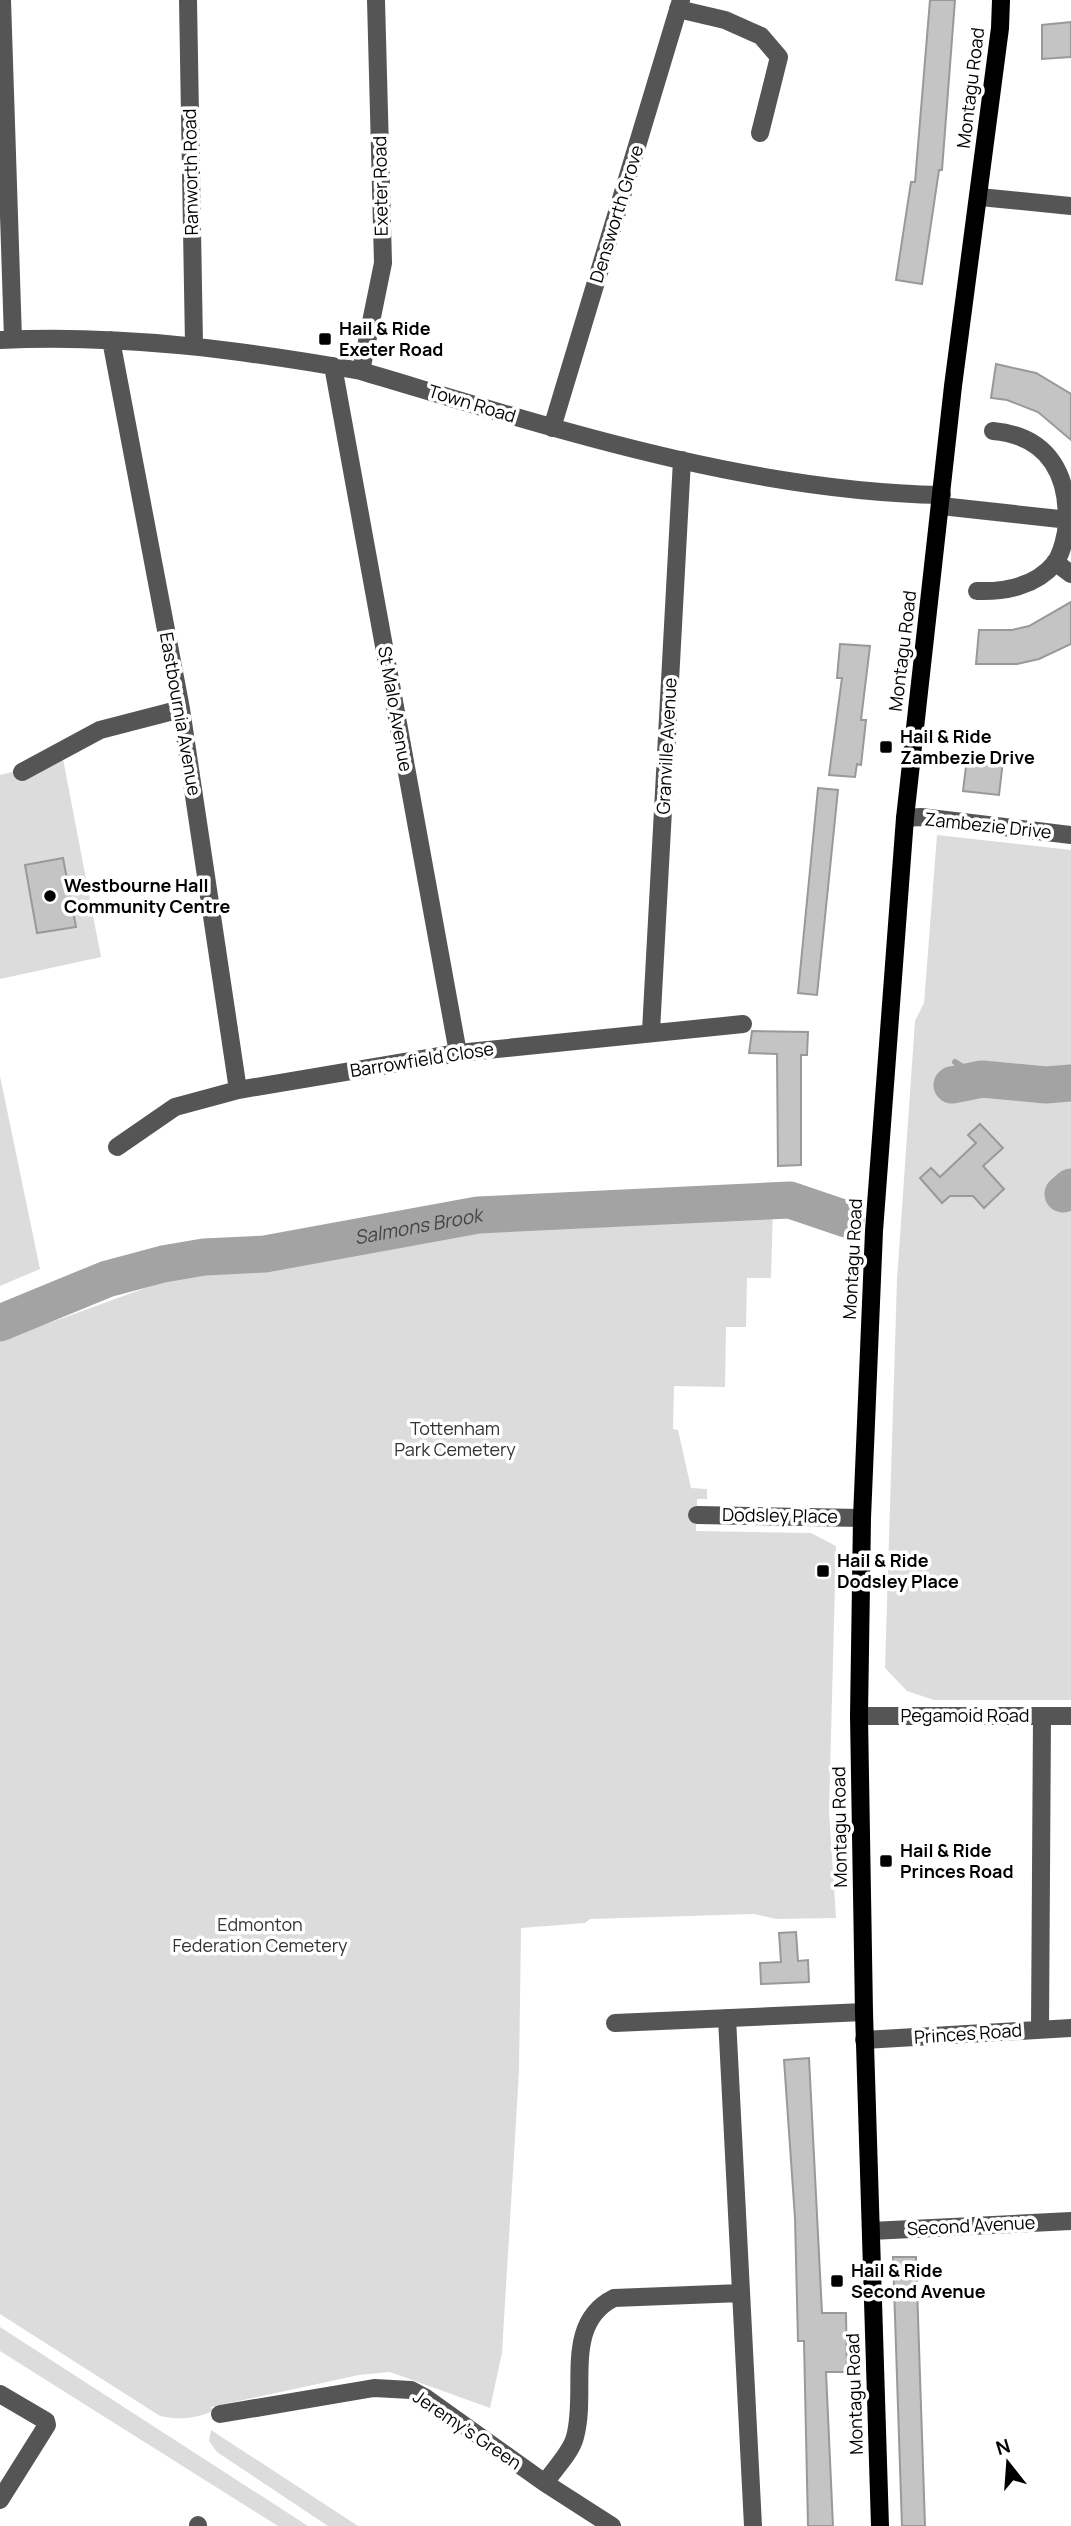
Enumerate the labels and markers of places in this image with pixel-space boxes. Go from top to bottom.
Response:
place label: Hail & Ride Exeter Road [339,316,443,361]
marker: Hail & Ride Exeter Road [317,331,333,347]
place label: Hail & Ride Zambezie Drive [900,724,1035,769]
marker: Hail & Ride Zambezie Drive [878,739,894,755]
place label: Westbourne Hall Community Centre [64,873,230,918]
marker: Westbourne Hall Community Centre [42,888,58,904]
place label: Hail & Ride Dodsley Place [837,1548,959,1593]
marker: Hail & Ride Dodsley Place [815,1563,831,1579]
place label: Hail & Ride Princes Road [900,1838,1014,1883]
marker: Hail & Ride Princes Road [878,1853,894,1869]
place label: Hail & Ride Second Avenue [851,2258,986,2303]
marker: Hail & Ride Second Avenue [829,2273,845,2289]

